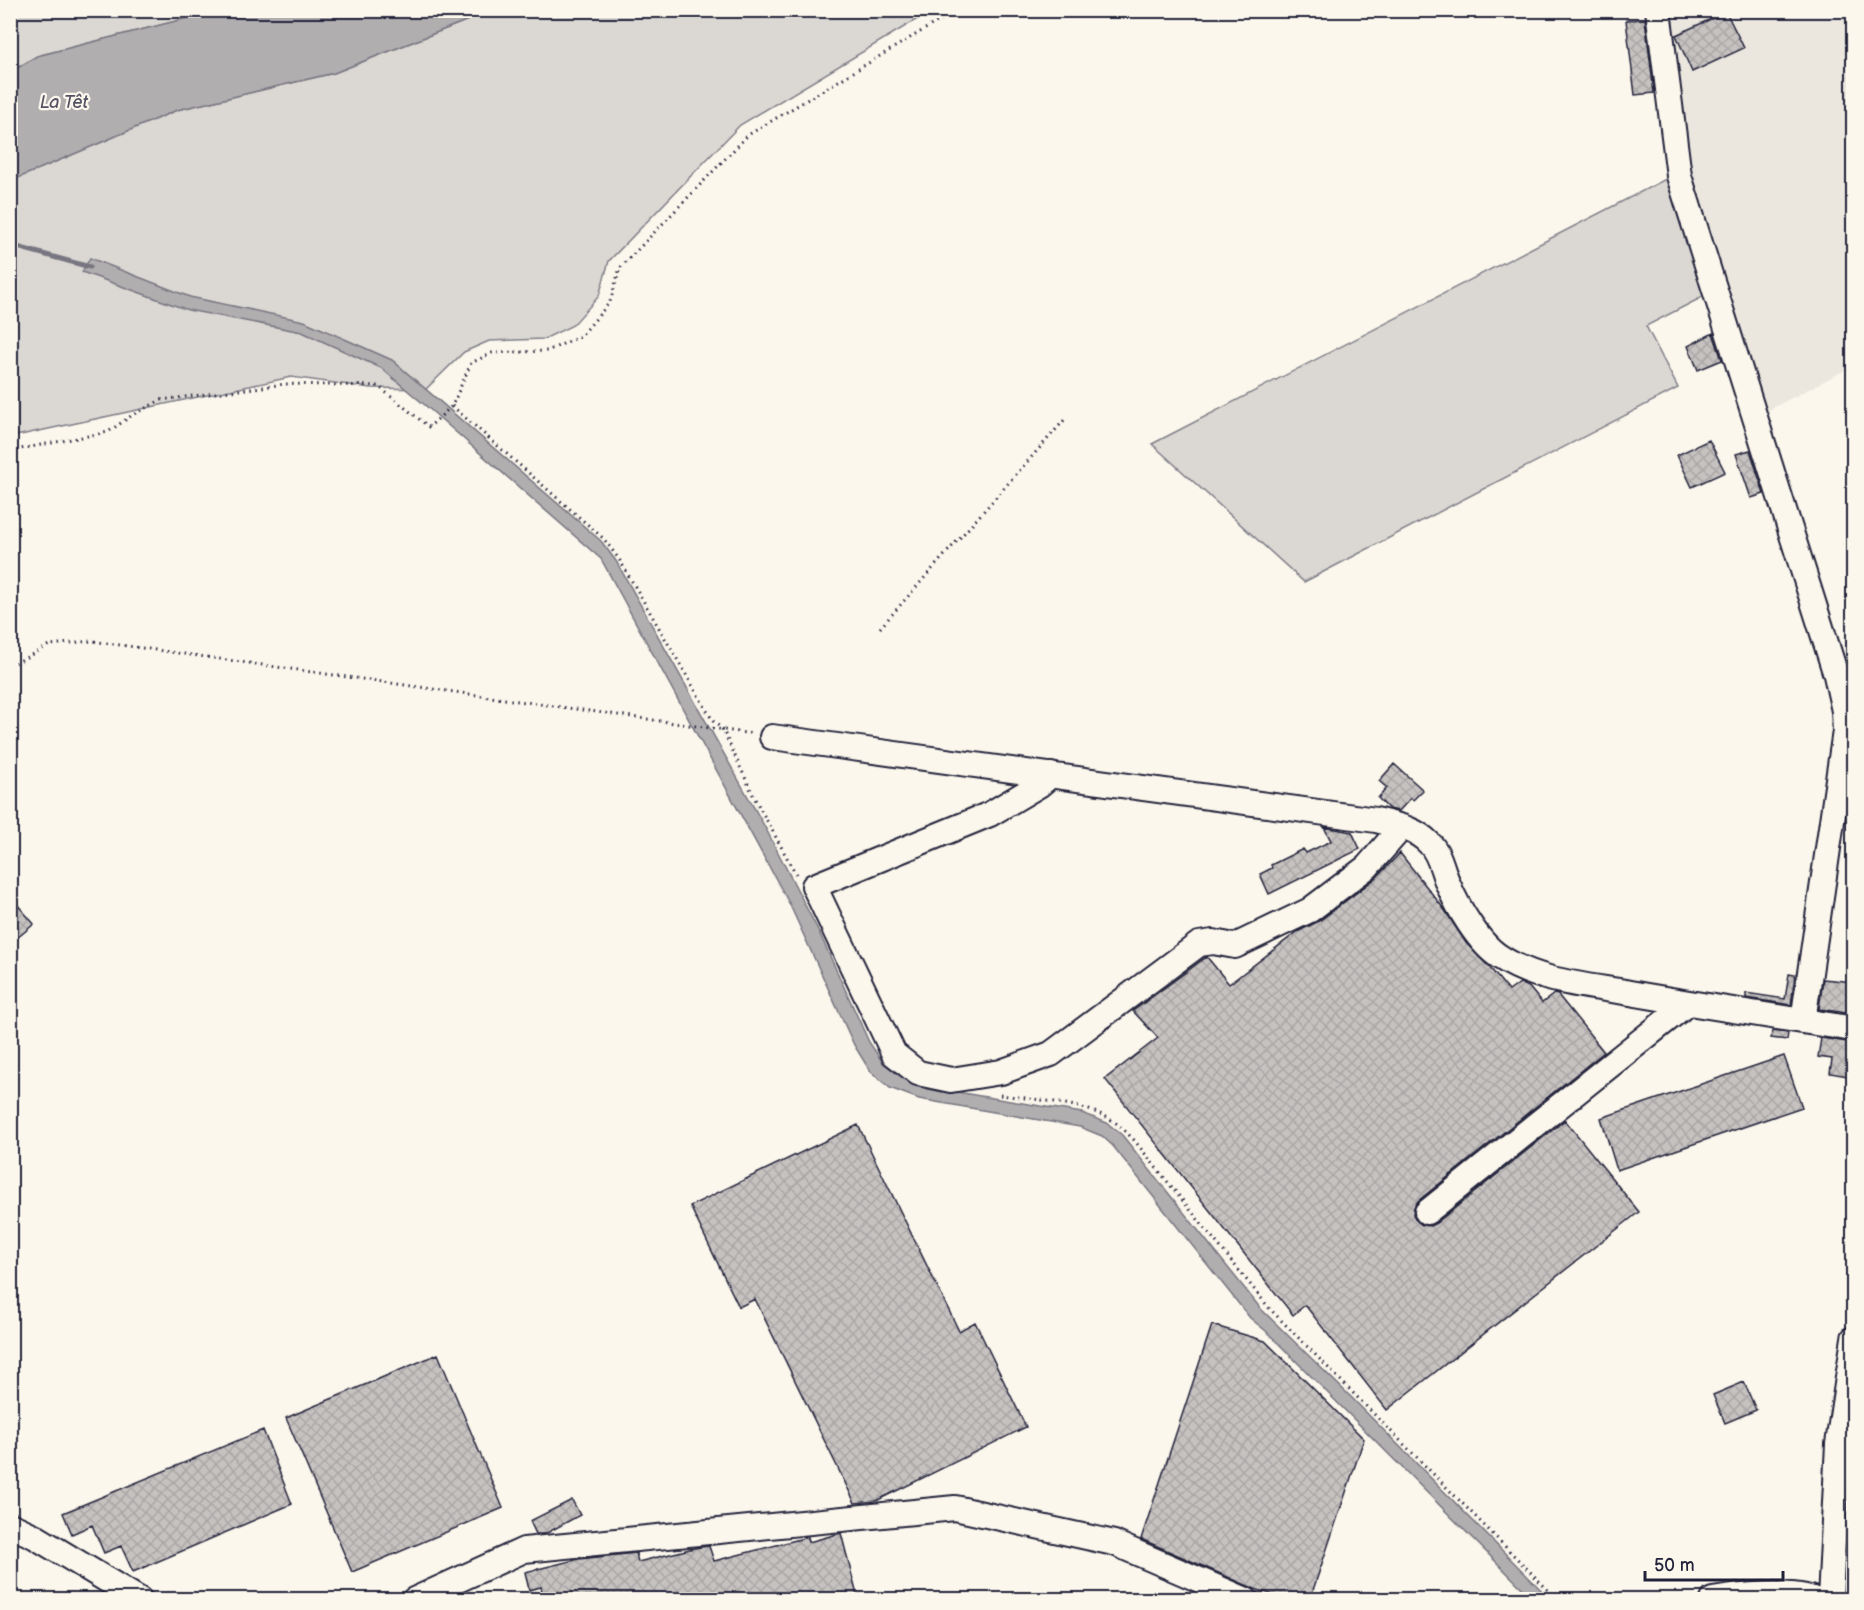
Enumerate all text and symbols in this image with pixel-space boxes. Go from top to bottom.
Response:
water label: La Têt [40,92,89,113]
scale bar [1645,1544,1783,1582]
text: 50 m [1654,1555,1695,1576]

